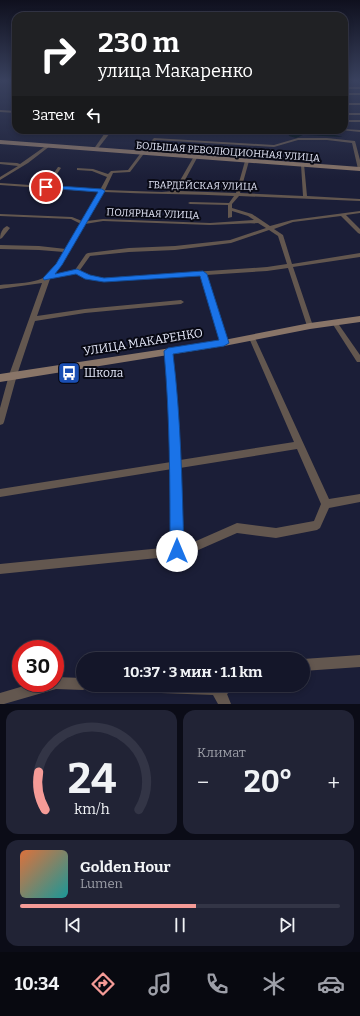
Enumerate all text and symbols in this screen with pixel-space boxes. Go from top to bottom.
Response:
text: 230 m [98,26,179,59]
icon: right [32,28,84,80]
text: улица Макаренко [98,60,253,82]
icon: left [83,104,105,126]
text: Затем [32,106,75,124]
street label: БОЛЬШАЯ РЕВОЛЮЦИОННАЯ УЛИЦА [136,140,321,164]
pin [29,170,63,204]
icon: arrive [35,176,57,198]
street label: ГВАРДЕЙСКАЯ УЛИЦА [148,178,259,193]
street label: ПОЛЯРНАЯ УЛИЦА [106,206,201,222]
street label: УЛИЦА МАКАРЕНКО [82,326,204,358]
bus stop icon: Школа [56,360,82,386]
place label: Школа [84,366,124,380]
position arrow [156,530,198,572]
speed limit sign: 30 [12,640,64,692]
text: 10:37 · 3 мин · 1.1 km [124,663,262,681]
text: Климат [197,745,246,760]
text: 24 [67,754,116,804]
text: 20° [244,764,293,800]
text: − [197,769,209,796]
text: + [327,769,340,796]
text: km/h [74,801,109,818]
text: Golden Hour [80,858,171,876]
text: Lumen [80,876,123,891]
icon: previous [62,914,84,936]
icon: pause [169,914,191,936]
icon: next [276,914,298,936]
icon: directions [89,970,117,998]
icon: music [146,970,174,998]
icon: phone [203,970,231,998]
icon: climate [260,970,288,998]
icon: car [317,970,345,998]
text: 10:34 [15,973,59,995]

